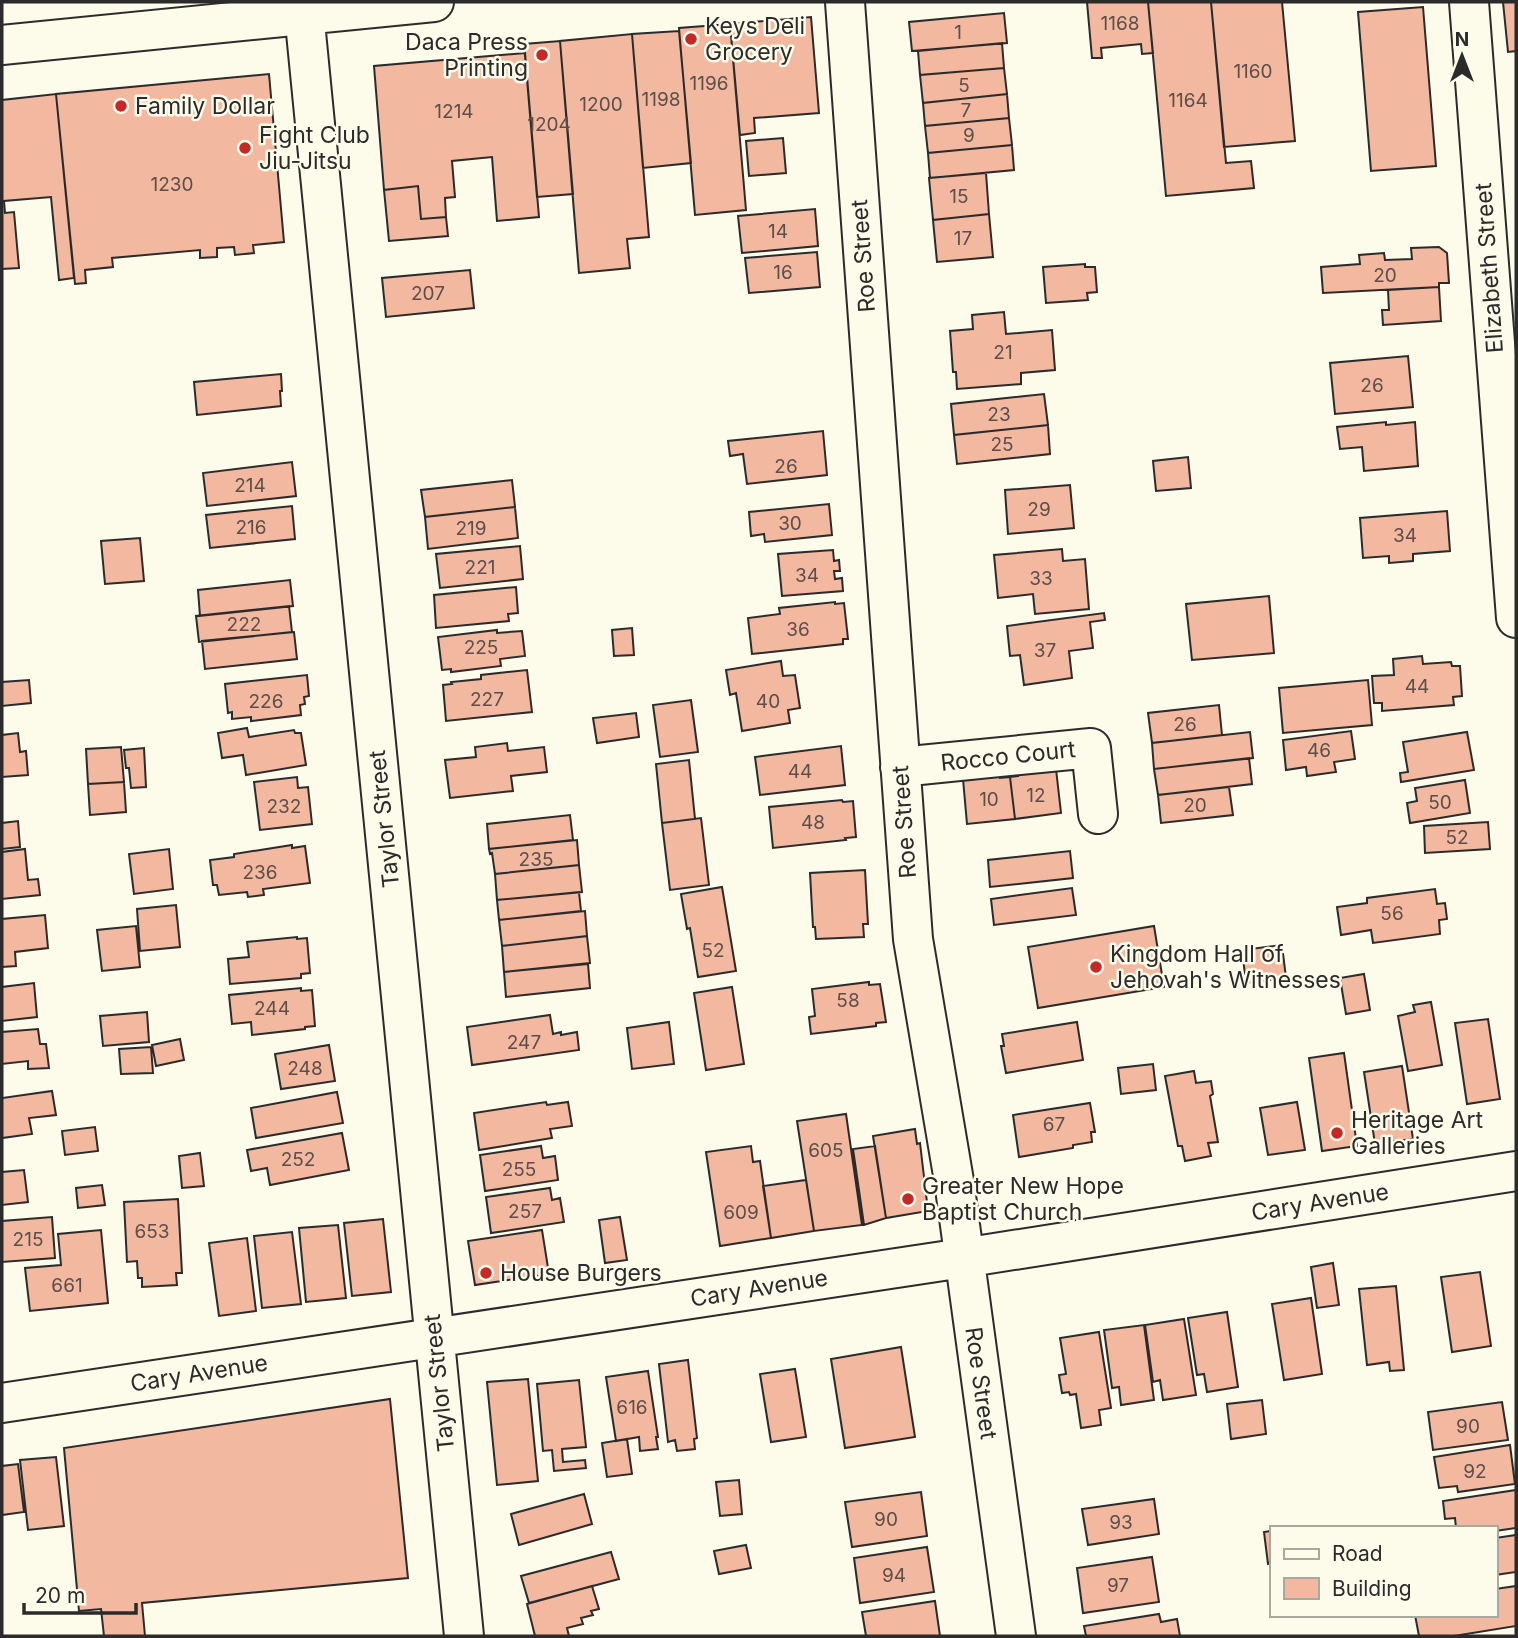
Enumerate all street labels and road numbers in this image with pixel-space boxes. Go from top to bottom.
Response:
street label: Elizabeth Street [1469,181,1509,354]
street label: Roe Street [845,198,881,313]
street label: Rocco Court [939,735,1077,777]
street label: Taylor Street [363,748,405,889]
street label: Roe Street [886,764,922,879]
street label: Cary Avenue [1249,1177,1391,1227]
street label: Cary Avenue [688,1263,830,1313]
street label: Taylor Street [418,1312,460,1453]
street label: Roe Street [959,1325,1003,1441]
street label: Cary Avenue [128,1348,270,1398]

